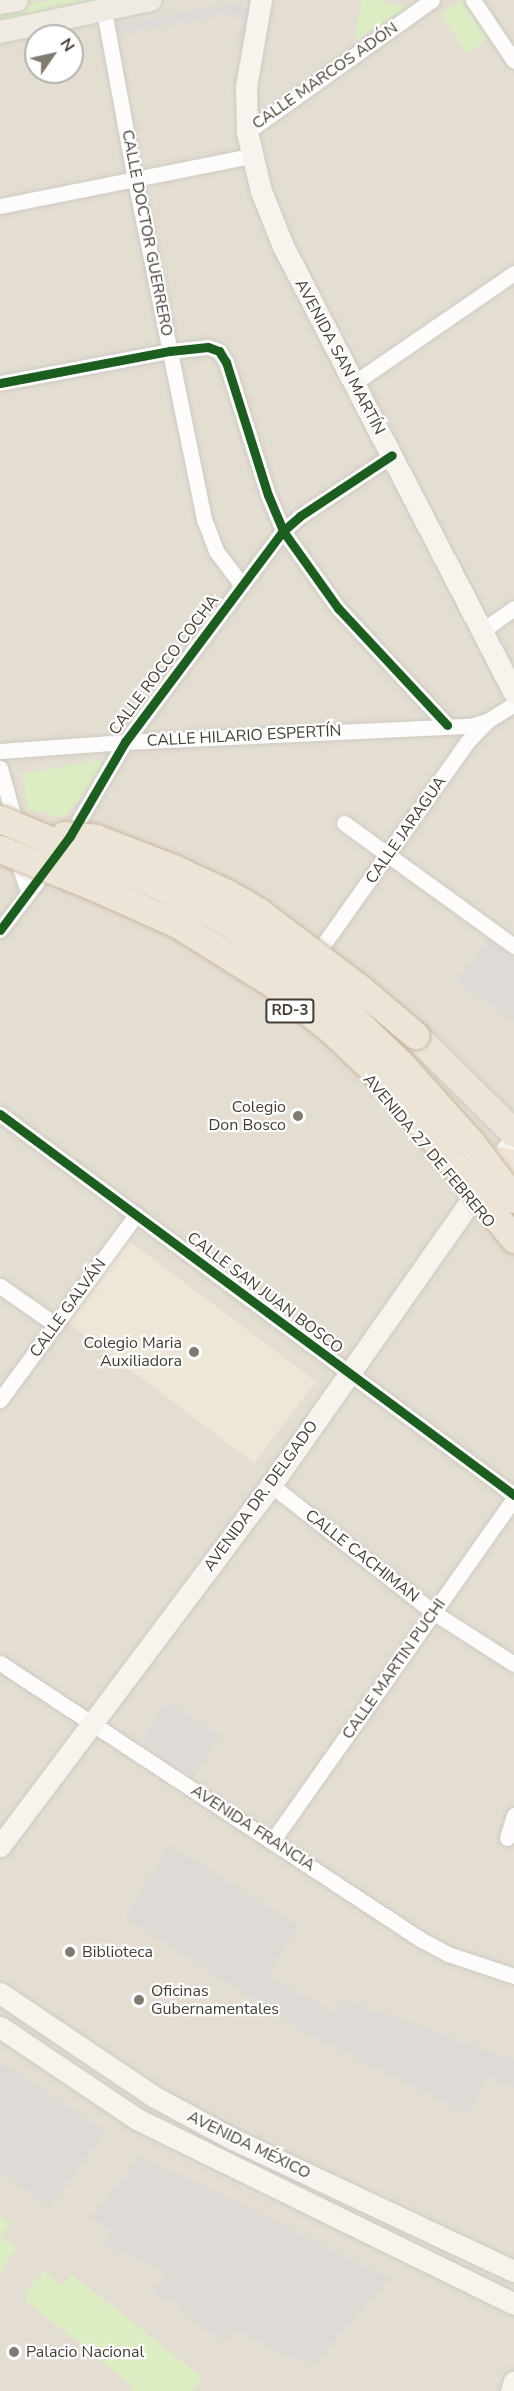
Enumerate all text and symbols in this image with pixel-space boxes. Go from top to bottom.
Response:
street label: CALLE MARCOS ADÓN [249,18,401,134]
north arrow [24,24,84,84]
text: N [55,34,80,56]
street label: CALLE DOCTOR GUERRERO [118,128,176,338]
street label: AVENIDA SAN MARTÍN [291,276,389,438]
street label: CALLE ROCCO COCHA [105,591,223,739]
street label: CALLE HILARIO ESPERTÍN [146,721,342,751]
street label: CALLE JARAGUA [362,773,450,887]
road number: RD-3 [264,999,316,1023]
street label: AVENIDA 27 DE FEBRERO [359,1070,499,1232]
place label: Colegio Don Bosco [208,1097,286,1135]
marker: Colegio Don Bosco [291,1109,305,1123]
street label: CALLE SAN JUAN BOSCO [183,1228,347,1358]
street label: CALLE GALVÁN [26,1255,110,1361]
place label: Colegio Maria Auxiliadora [84,1333,182,1371]
marker: Colegio Maria Auxiliadora [187,1345,201,1359]
street label: AVENIDA DR. DELGADO [200,1417,322,1575]
street label: CALLE CACHIMAN [301,1506,423,1606]
street label: CALLE MARTIN PUCHI [338,1595,450,1743]
street label: AVENIDA FRANCIA [187,1781,319,1875]
place label: Biblioteca [82,1942,153,1962]
marker: Biblioteca [63,1945,77,1959]
place label: Oficinas Gubernamentales [151,1981,279,2019]
marker: Oficinas Gubernamentales [132,1993,146,2007]
street label: AVENIDA MÉXICO [184,2107,314,2183]
place label: Palacio Nacional [26,2342,144,2362]
marker: Palacio Nacional [7,2345,21,2359]

